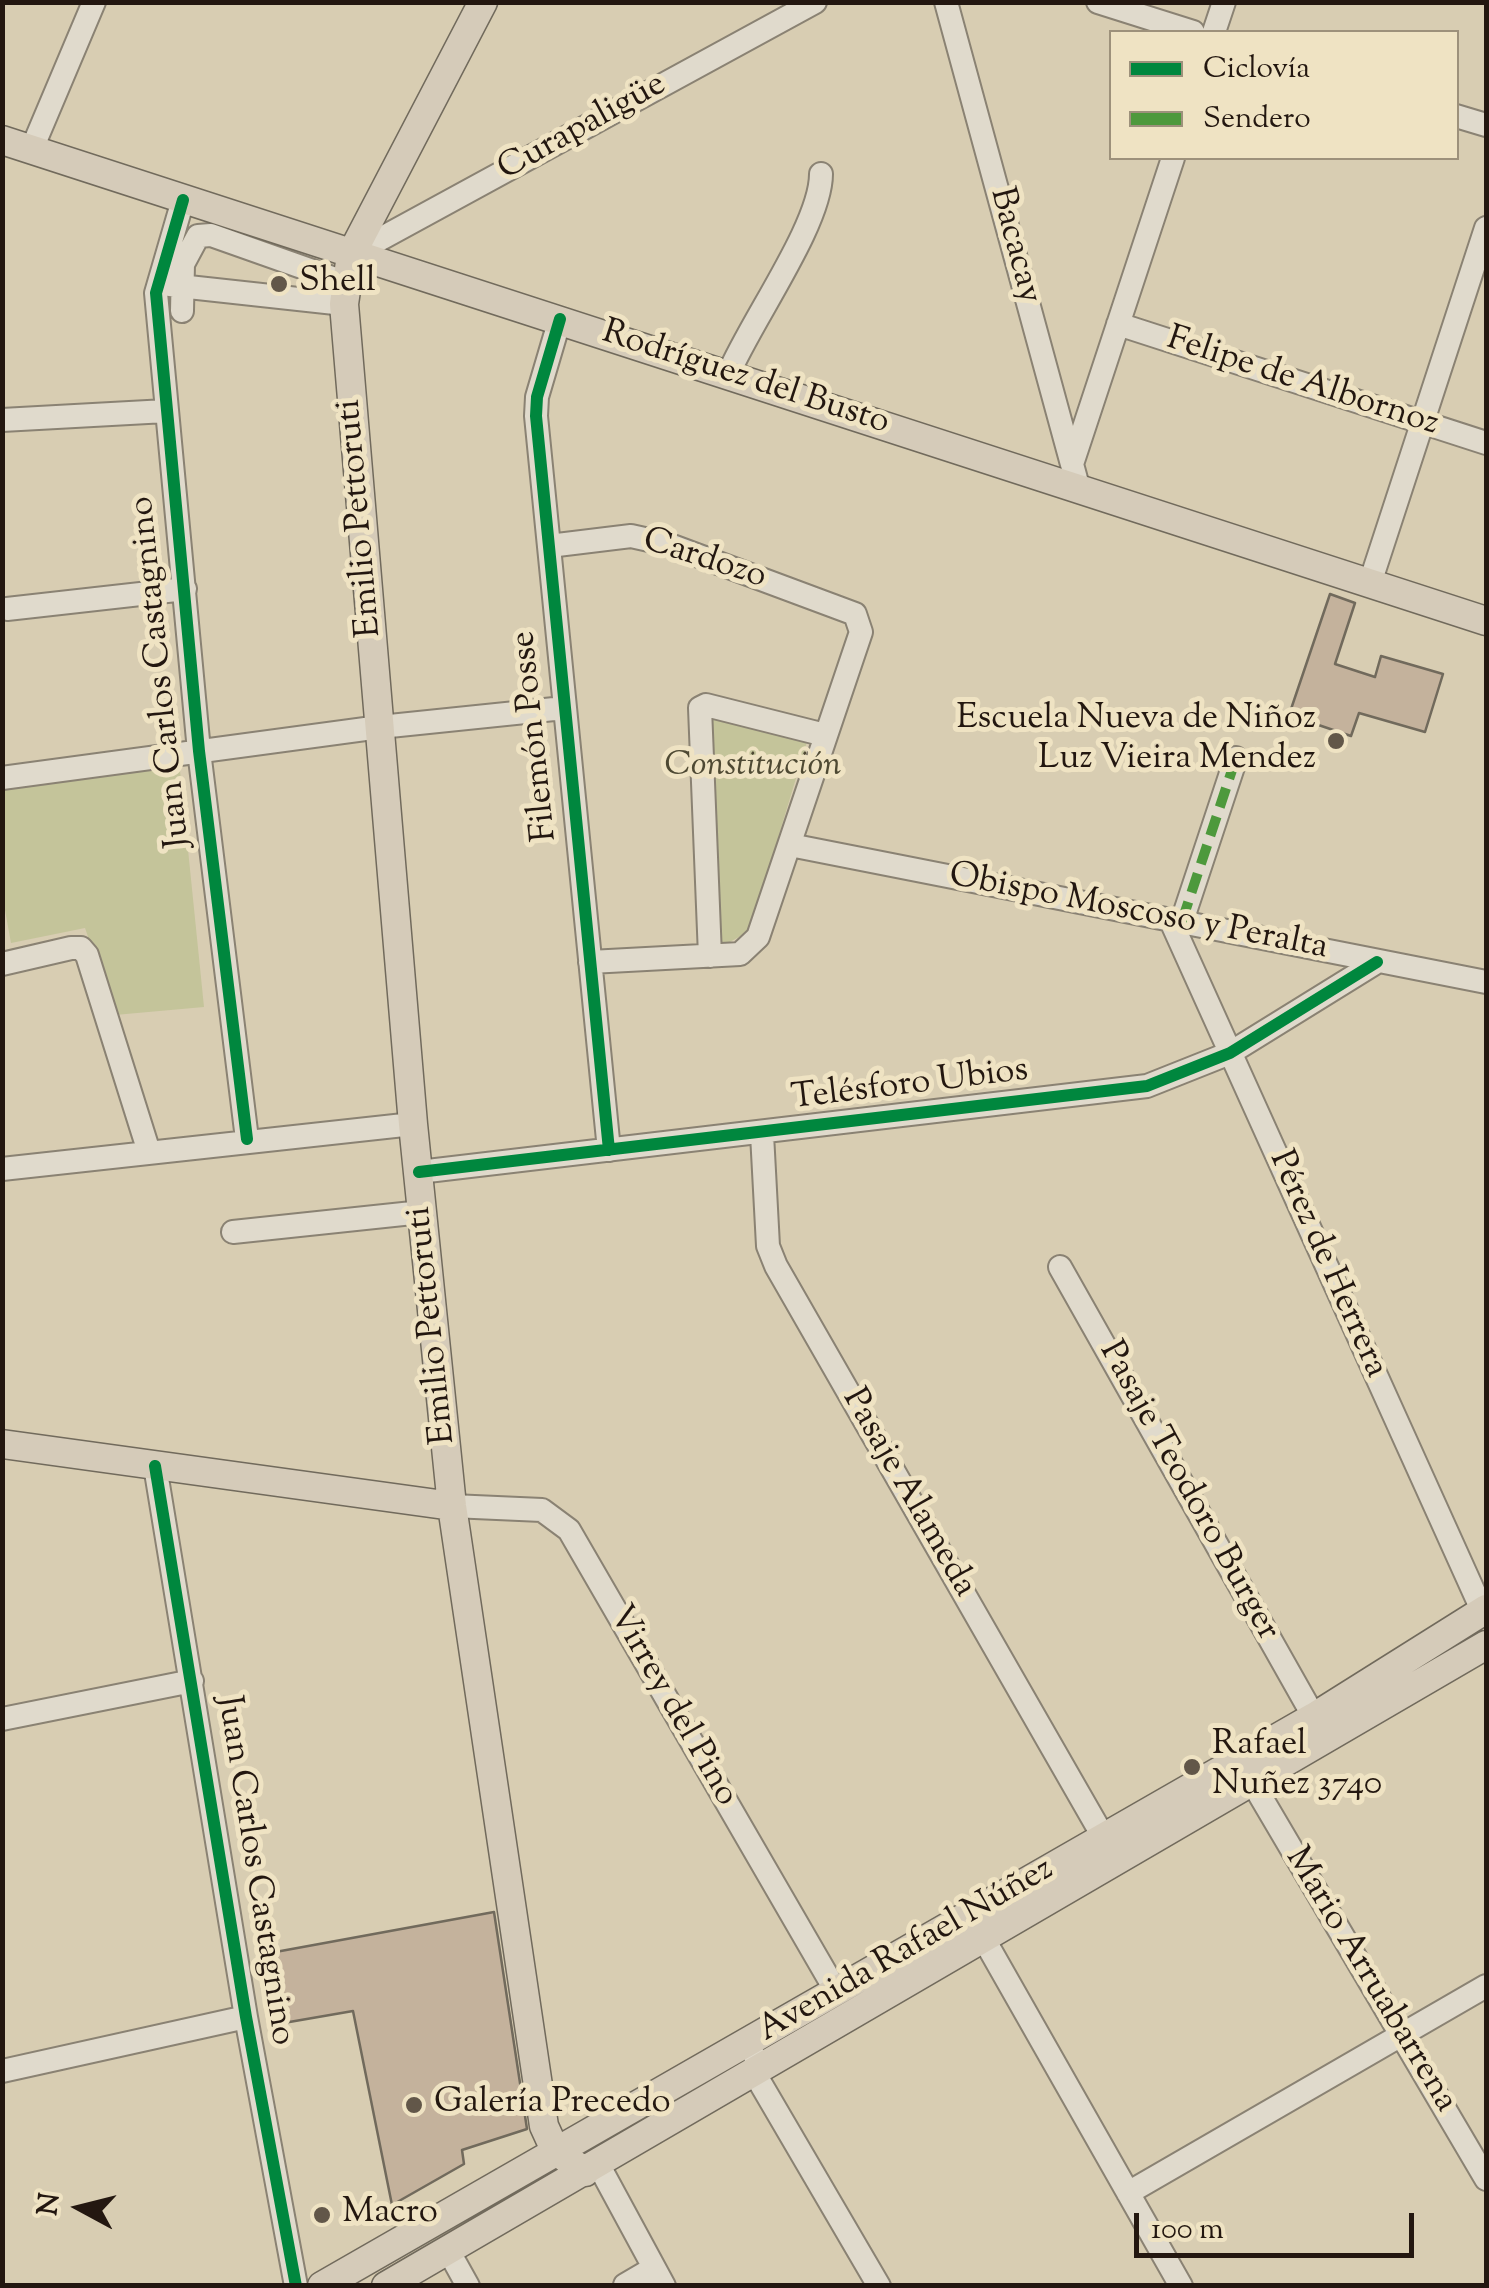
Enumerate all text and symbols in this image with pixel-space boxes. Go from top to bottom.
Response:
legend [1109,30,1459,160]
text: Ciclovía [1203,48,1310,91]
street label: Curapaligüe [492,66,674,192]
text: Sendero [1203,98,1311,141]
street label: Bacacay [977,184,1049,308]
place label: Shell [299,263,376,305]
marker: Shell [268,273,290,295]
street label: Rodríguez del Busto [596,314,894,446]
street label: Felipe de Albornoz [1161,320,1443,448]
street label: Emilio Pettoruti [331,397,393,639]
street label: Juan Carlos Castagnino [124,494,202,850]
street label: Cardozo [637,521,771,601]
street label: Filemón Posse [505,629,569,843]
place label: Escuela Nueva de Niñoz Luz Vieira Mendez [956,700,1316,782]
marker: Escuela Nueva de Niñoz Luz Vieira Mendez [1325,730,1347,752]
park label: Constitución [665,747,841,789]
street label: Obispo Moscoso y Peralta [945,857,1331,971]
street label: Telésforo Ubios [789,1052,1031,1122]
street label: Pérez de Herrera [1257,1145,1395,1385]
street label: Emilio Pettoruti [401,1204,467,1446]
street label: Pasaje Teodoro Burger [1087,1335,1287,1649]
street label: Pasaje Alameda [830,1382,984,1606]
street label: Virrey del Pino [597,1599,745,1815]
street label: Juan Carlos Castagnino [205,1693,301,2049]
place label: Rafael Nuñez 3740 [1212,1726,1382,1808]
marker: Rafael Nuñez 3740 [1181,1756,1203,1778]
street label: Mario Arruabarrena [1273,1841,1465,2121]
street label: Avenida Rafael Núñez [752,1850,1062,2054]
place label: Galería Precedo [434,2084,671,2126]
marker: Galería Precedo [403,2094,425,2116]
north arrow [30,2158,130,2258]
text: N [29,2191,71,2218]
scale bar [1139,2193,1419,2255]
place label: Macro [342,2194,438,2236]
marker: Macro [311,2204,333,2226]
text: 100 m [1151,2209,1224,2252]

